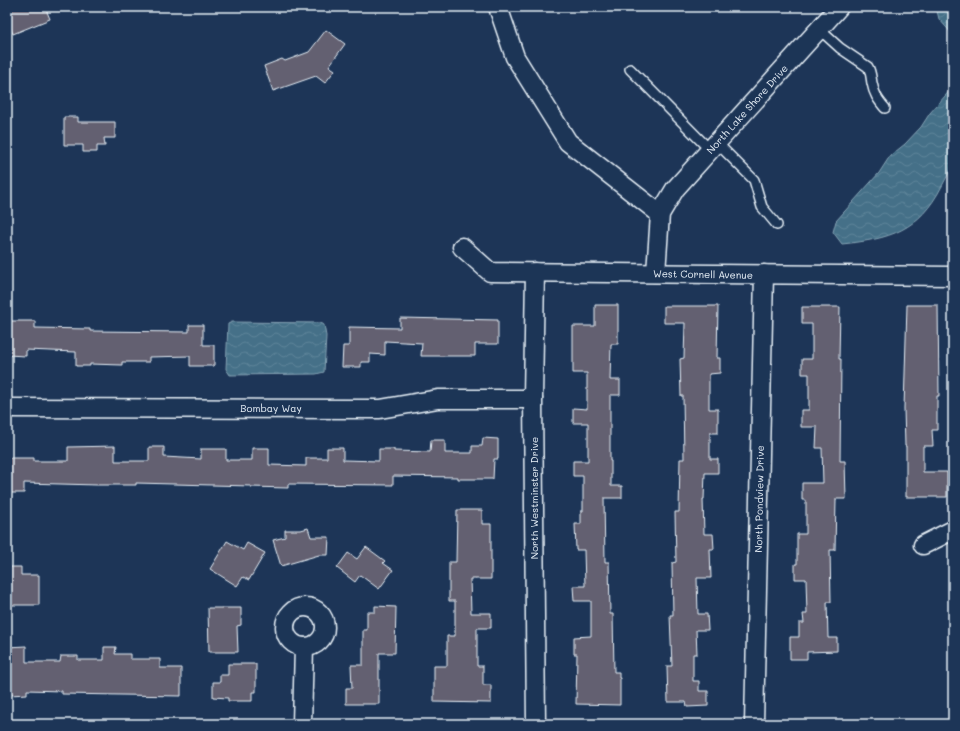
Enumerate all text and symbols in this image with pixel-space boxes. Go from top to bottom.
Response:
street label: North Lake Shore Drive [703,61,791,157]
street label: West Cornell Avenue [653,266,753,282]
street label: Bombay Way [240,401,302,415]
street label: North Westminster Drive [527,437,541,559]
street label: North Pondview Drive [751,445,767,553]

